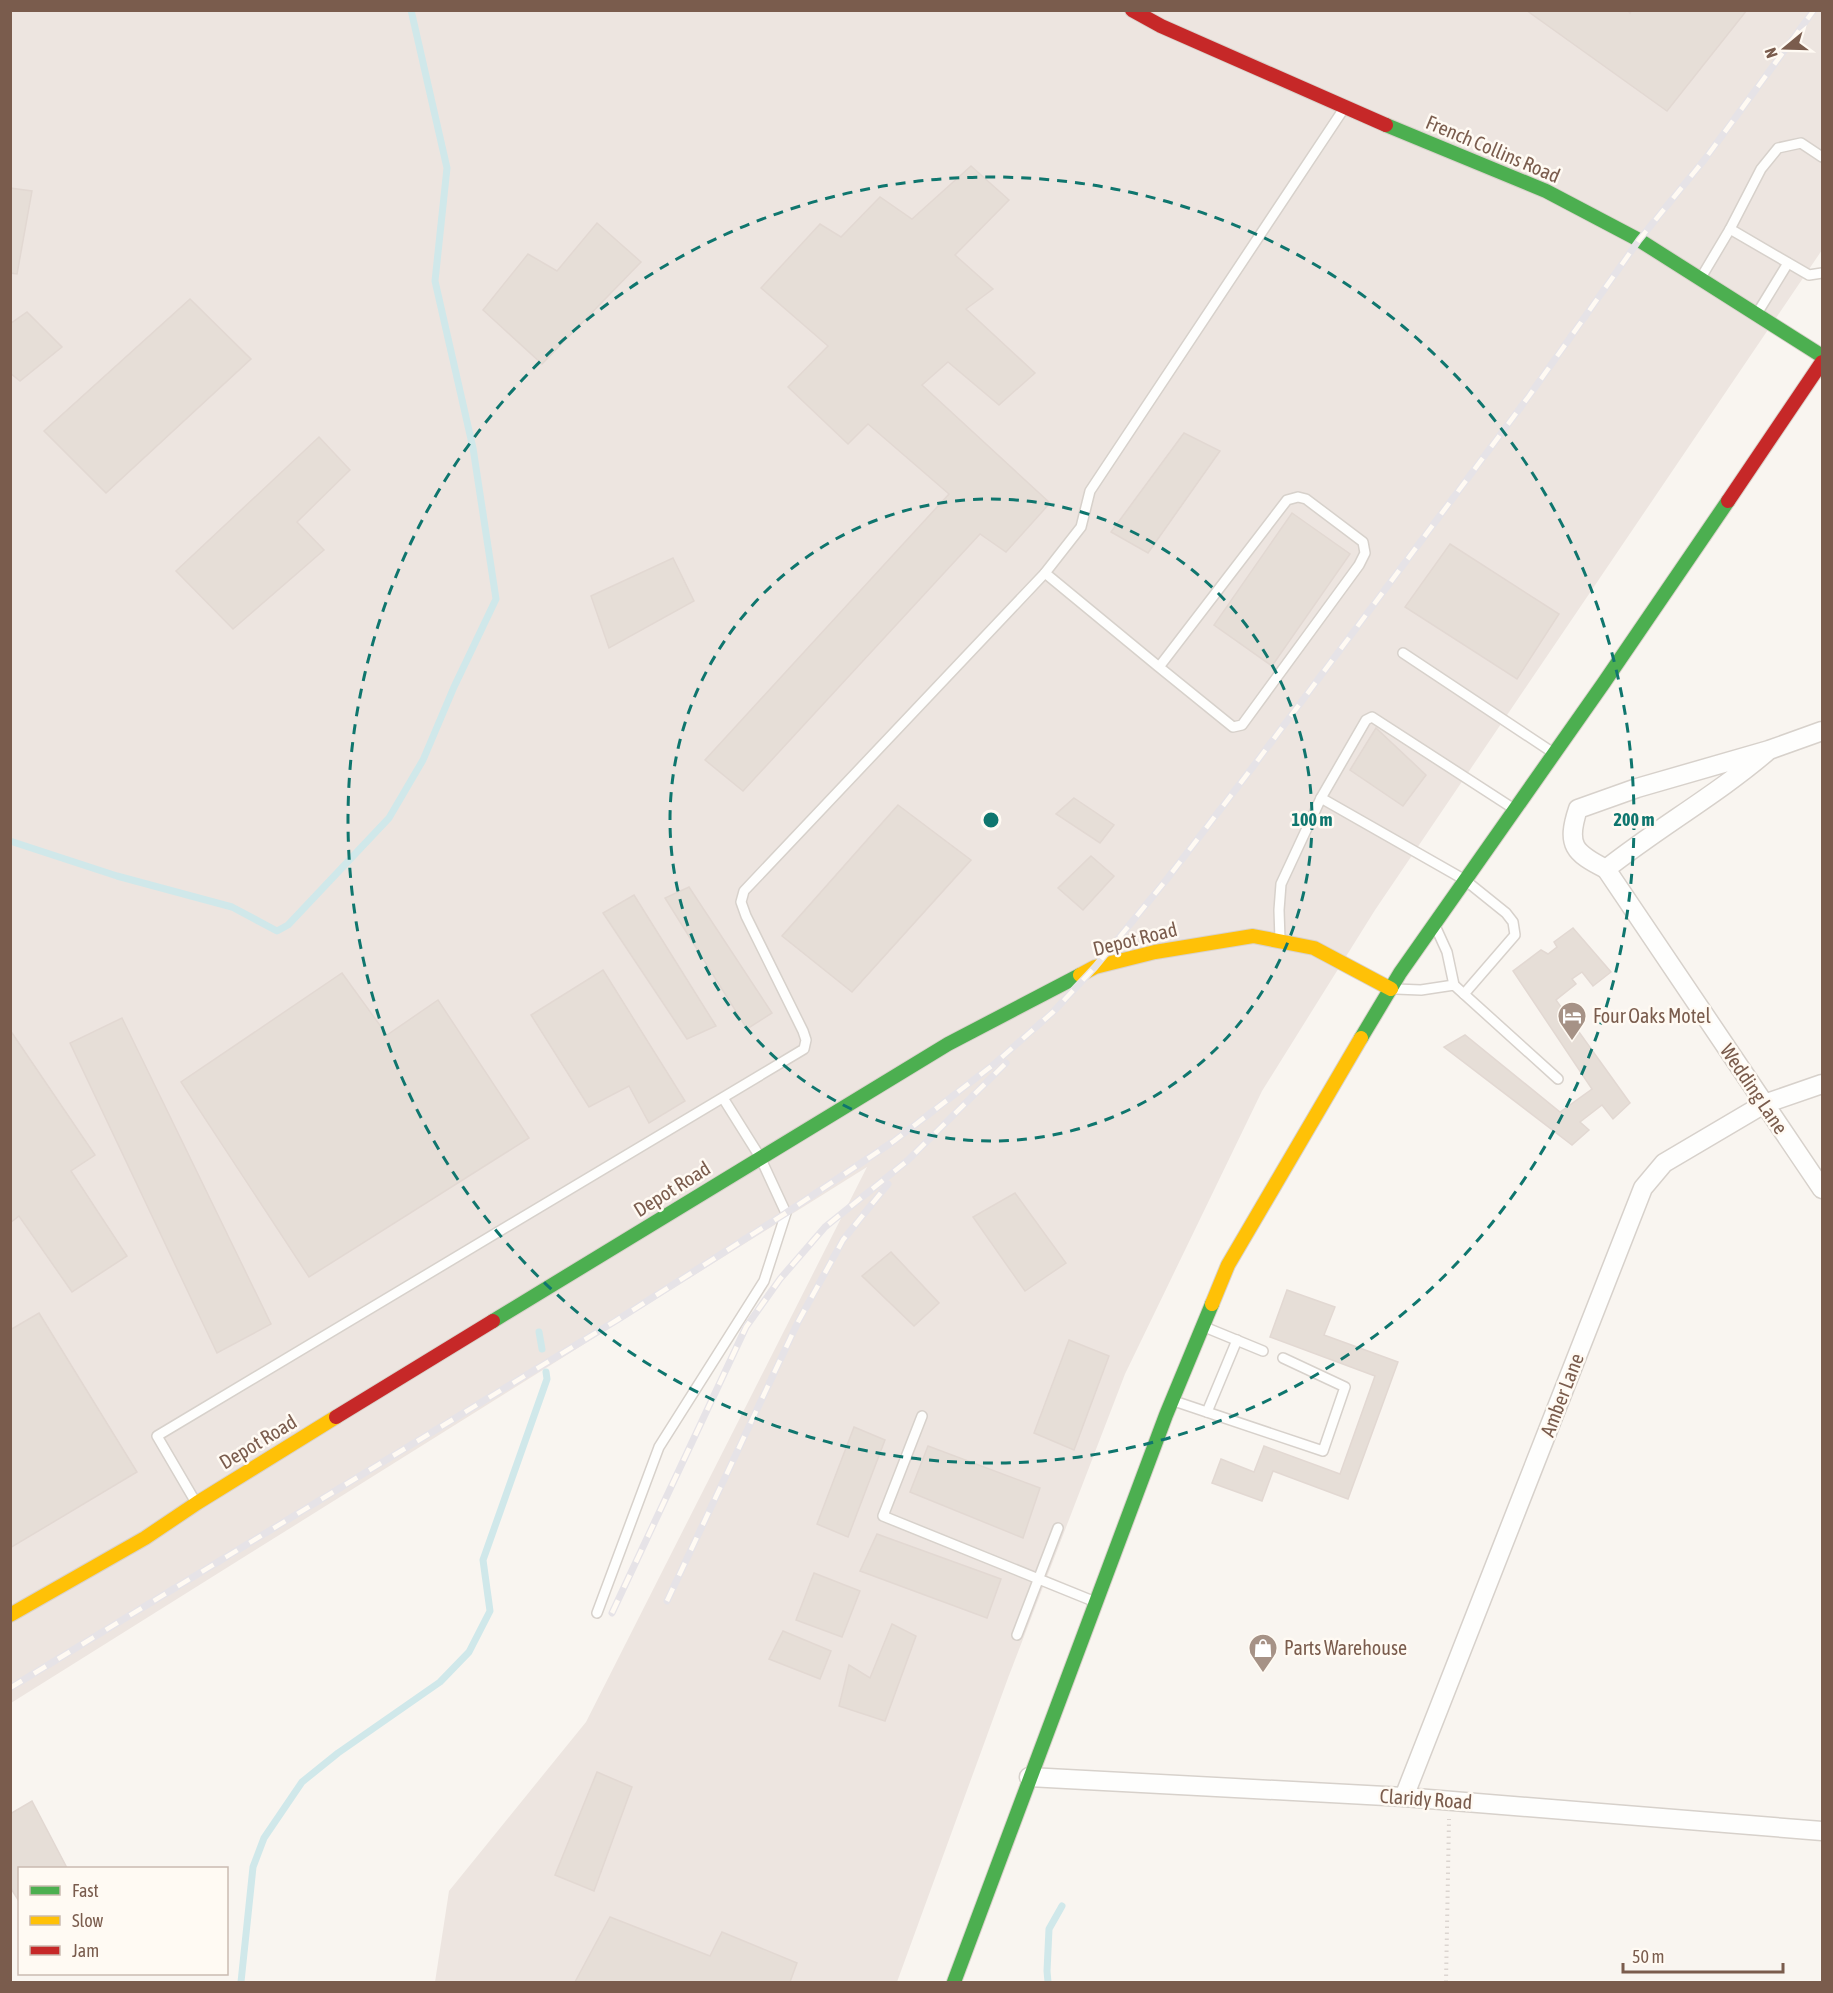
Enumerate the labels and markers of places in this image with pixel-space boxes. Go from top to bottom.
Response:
centre of rings [981,810,1001,830]
hotel icon: Four Oaks Motel [1556,1000,1588,1042]
place label: Four Oaks Motel [1593,1004,1711,1027]
shop icon: Parts Warehouse [1247,1632,1279,1674]
place label: Parts Warehouse [1284,1636,1407,1659]

